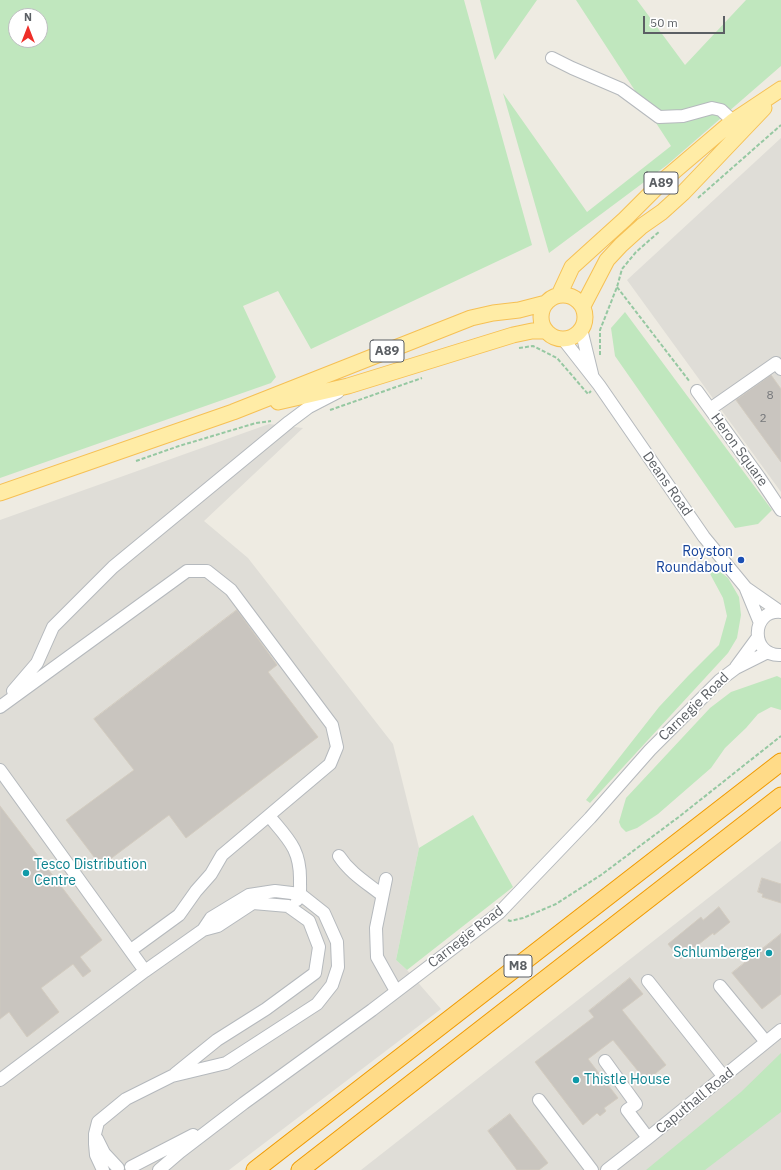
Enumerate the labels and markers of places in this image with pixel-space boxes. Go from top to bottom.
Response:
place label: Royston Roundabout [656,544,733,576]
marker: Royston Roundabout [736,555,746,565]
place label: Tesco Distribution Centre [34,857,147,890]
marker: Tesco Distribution Centre [21,868,31,878]
place label: Schlumberger [673,945,761,961]
marker: Schlumberger [764,948,774,958]
place label: Thistle House [584,1072,670,1088]
marker: Thistle House [571,1075,581,1085]

